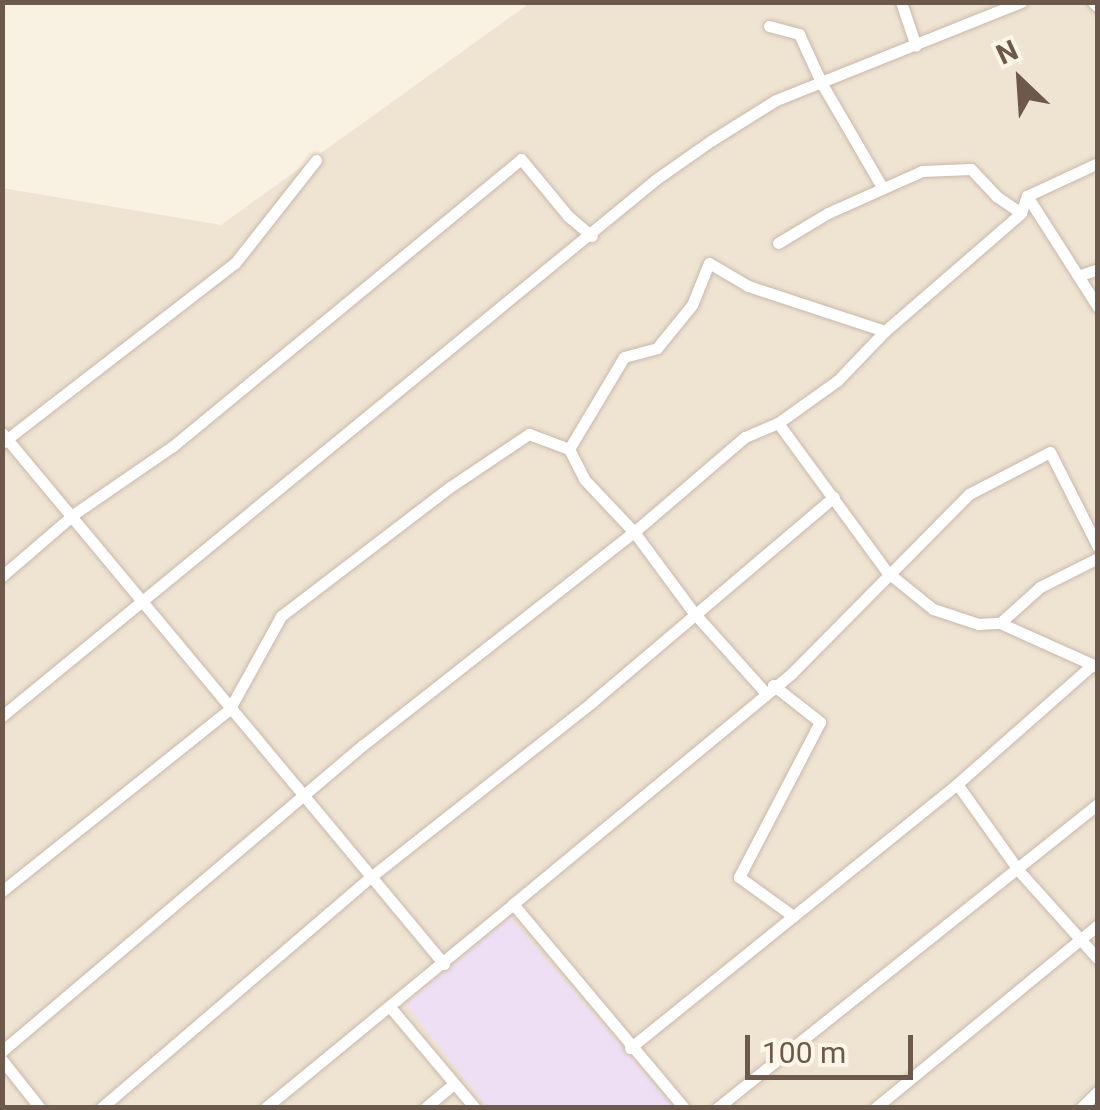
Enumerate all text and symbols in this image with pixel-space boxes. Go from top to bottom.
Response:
north arrow [970,30,1070,130]
text: N [991,33,1023,71]
scale bar [750,1015,918,1077]
text: 100 m [762,1035,846,1070]

